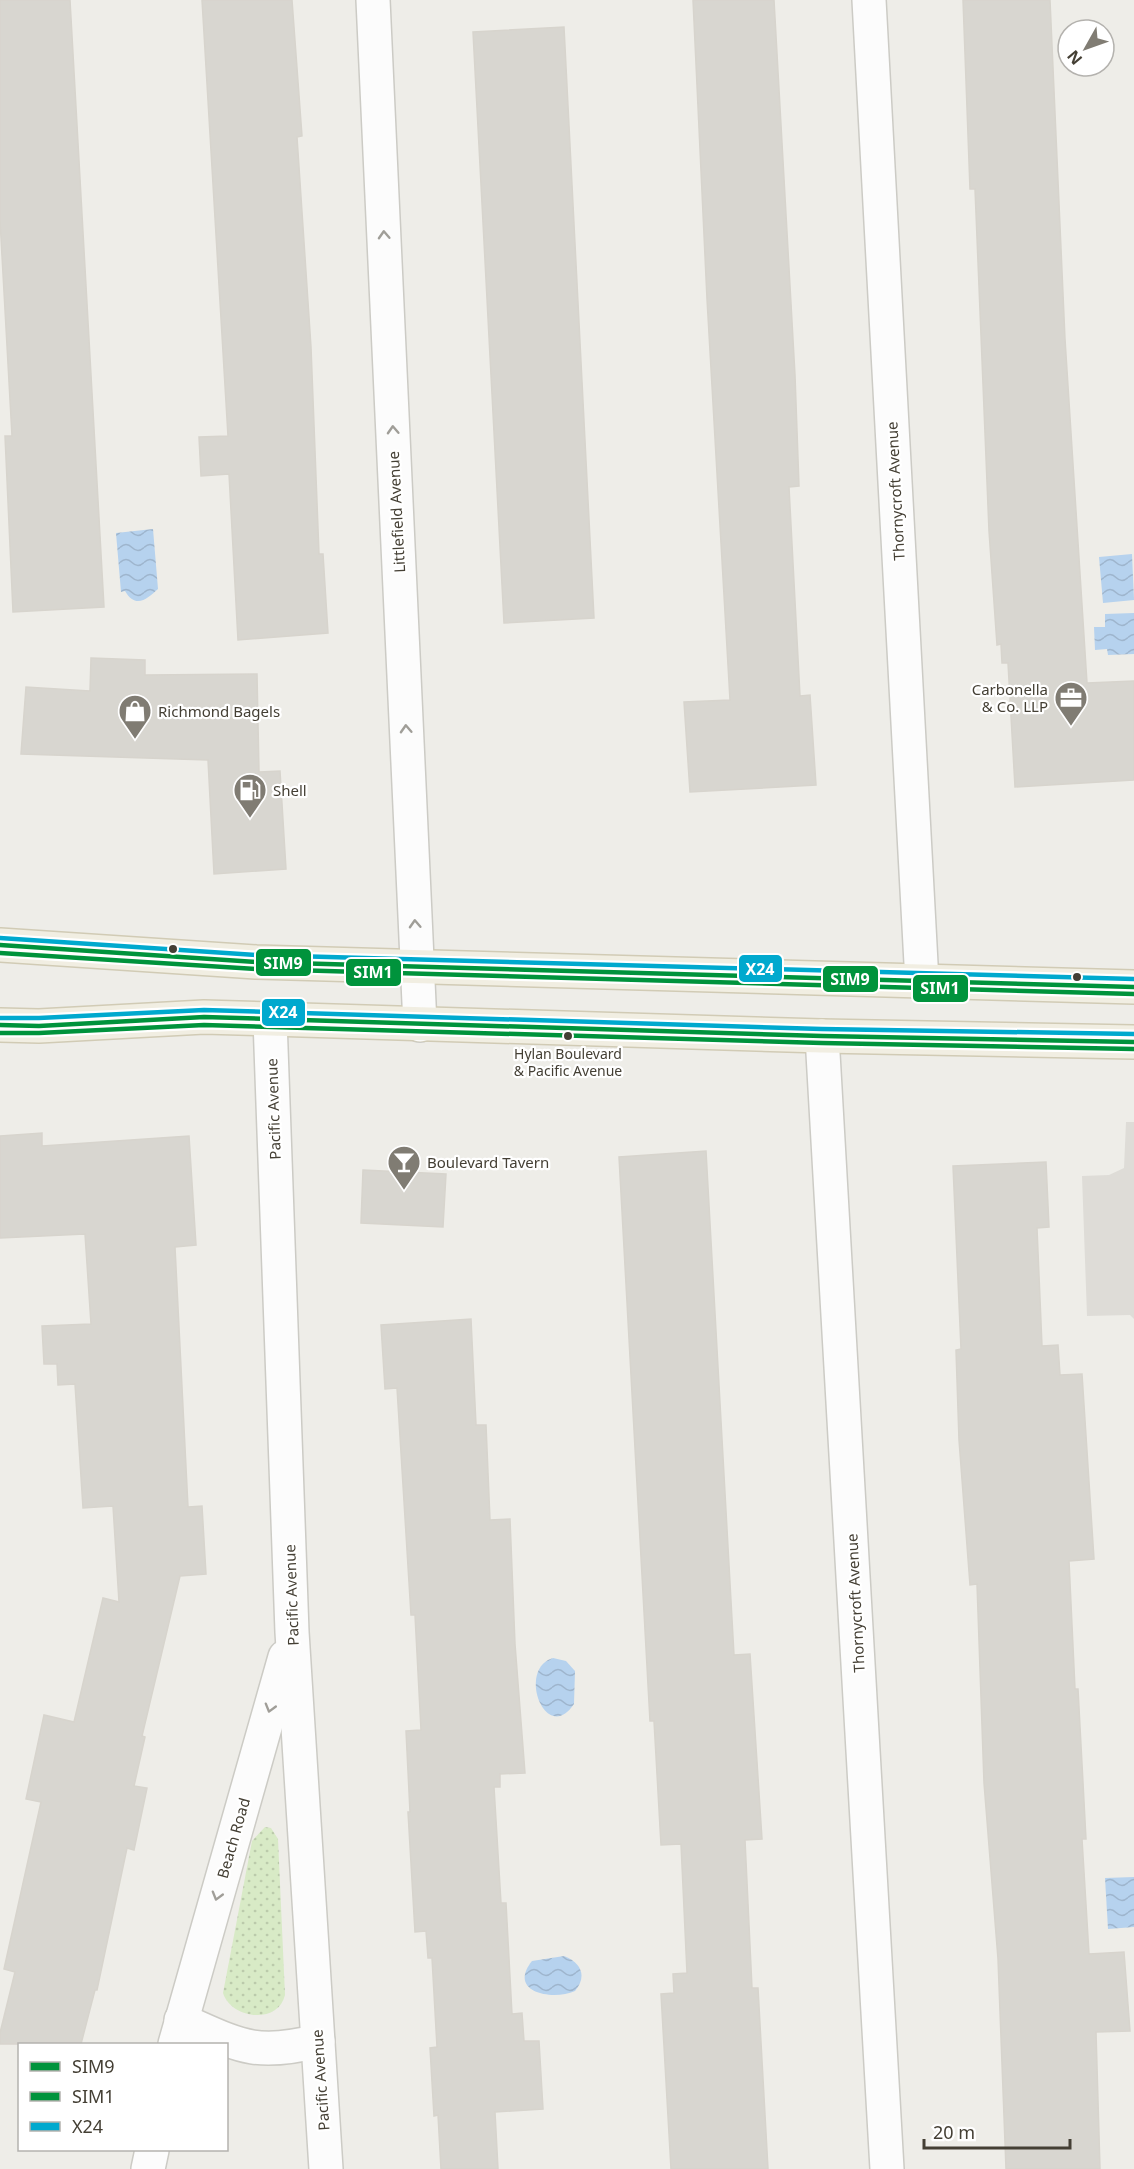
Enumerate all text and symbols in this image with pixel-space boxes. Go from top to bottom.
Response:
north arrow [1056,18,1116,78]
text: N [1062,46,1087,70]
one-way arrow [377,230,390,239]
street label: Thornycroft Avenue [881,421,909,561]
one-way arrow [386,425,399,434]
street label: Littlefield Avenue [383,451,409,573]
place label: Carbonella & Co. LLP [972,679,1048,716]
office icon: Carbonella & Co. LLP [1053,680,1089,727]
shop icon: Richmond Bagels [117,693,153,740]
place label: Richmond Bagels [158,701,280,721]
one-way arrow [400,725,413,734]
fuel station icon: Shell [232,772,268,819]
place label: Shell [273,780,307,800]
one-way arrow [409,920,422,929]
unlabelled marker [167,943,179,955]
line badge: SIM9 [255,948,312,977]
text: SIM9 [263,952,303,974]
line badge: X24 [738,954,783,983]
line badge: SIM1 [345,958,402,987]
text: X24 [745,958,775,980]
text: SIM1 [353,961,393,983]
line badge: SIM9 [822,965,879,993]
text: SIM9 [830,968,870,990]
unlabelled marker [1071,971,1083,983]
line badge: SIM1 [912,974,969,1003]
text: SIM1 [920,977,960,999]
line badge: X24 [261,998,306,1027]
text: X24 [268,1001,298,1023]
marker: Hylan Boulevard & Pacific Avenue [562,1030,574,1042]
place label: Hylan Boulevard & Pacific Avenue [514,1044,622,1080]
street label: Pacific Avenue [261,1058,285,1160]
bar icon: Boulevard Tavern [386,1144,422,1191]
place label: Boulevard Tavern [427,1152,549,1172]
street label: Thornycroft Avenue [841,1533,869,1673]
street label: Pacific Avenue [279,1544,303,1646]
one-way arrow [265,1702,277,1713]
street label: Beach Road [212,1795,254,1881]
one-way arrow [211,1891,224,1901]
street label: Pacific Avenue [306,2029,334,2131]
legend [18,2043,228,2151]
text: SIM9 [72,2054,115,2078]
text: SIM1 [72,2084,115,2108]
scale bar [924,2112,1070,2150]
text: X24 [72,2114,103,2138]
text: 20 m [933,2120,975,2144]

